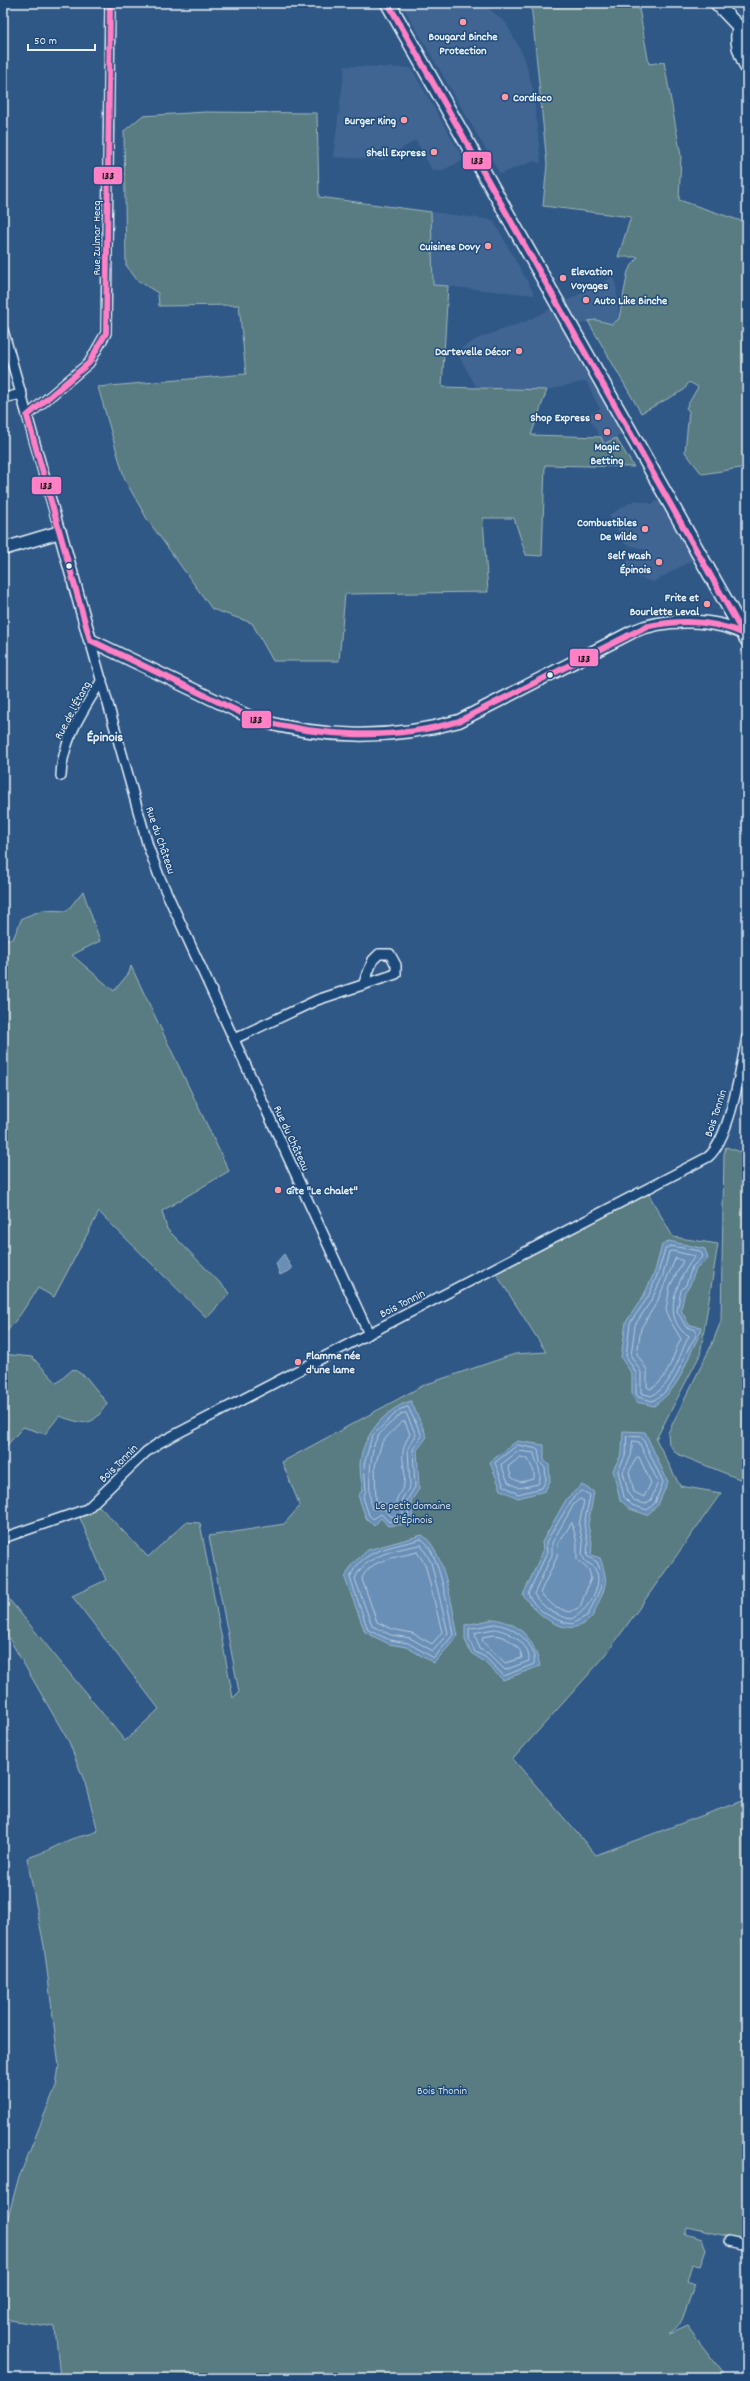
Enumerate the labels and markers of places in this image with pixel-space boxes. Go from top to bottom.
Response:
marker: Bougard Binche Protection [458,17,468,27]
place label: Bougard Binche Protection [429,29,498,60]
place label: Cordisco [513,90,552,107]
marker: Cordisco [500,92,510,102]
place label: Burger King [344,113,396,130]
marker: Burger King [399,115,409,125]
place label: Shell Express [366,145,426,162]
marker: Shell Express [429,147,439,157]
place label: Cuisines Dovy [419,239,481,256]
marker: Cuisines Dovy [483,241,493,251]
place label: Elevation Voyages [571,264,613,295]
marker: Elevation Voyages [558,273,568,283]
place label: Auto Like Binche [594,293,668,310]
marker: Auto Like Binche [581,295,591,305]
place label: Dartevelle Décor [435,344,512,361]
marker: Dartevelle Décor [514,346,524,356]
place label: Shop Express [530,410,590,427]
marker: Shop Express [593,412,603,422]
marker: Magic Betting [602,427,612,437]
place label: Magic Betting [591,439,623,470]
place label: Combustibles De Wilde [577,515,638,546]
marker: Combustibles De Wilde [640,524,650,534]
place label: Self Wash Épinois [608,548,651,579]
marker: Self Wash Épinois [654,557,664,567]
unlabelled marker [64,561,74,571]
place label: Frite et Bourlette Leval [630,590,700,621]
marker: Frite et Bourlette Leval [702,599,712,609]
unlabelled marker [545,670,555,680]
place label: Gîte "Le Chalet" [286,1183,358,1200]
marker: Gîte "Le Chalet" [273,1185,283,1195]
place label: Flamme née d'une lame [306,1348,361,1379]
marker: Flamme née d'une lame [293,1357,303,1367]

